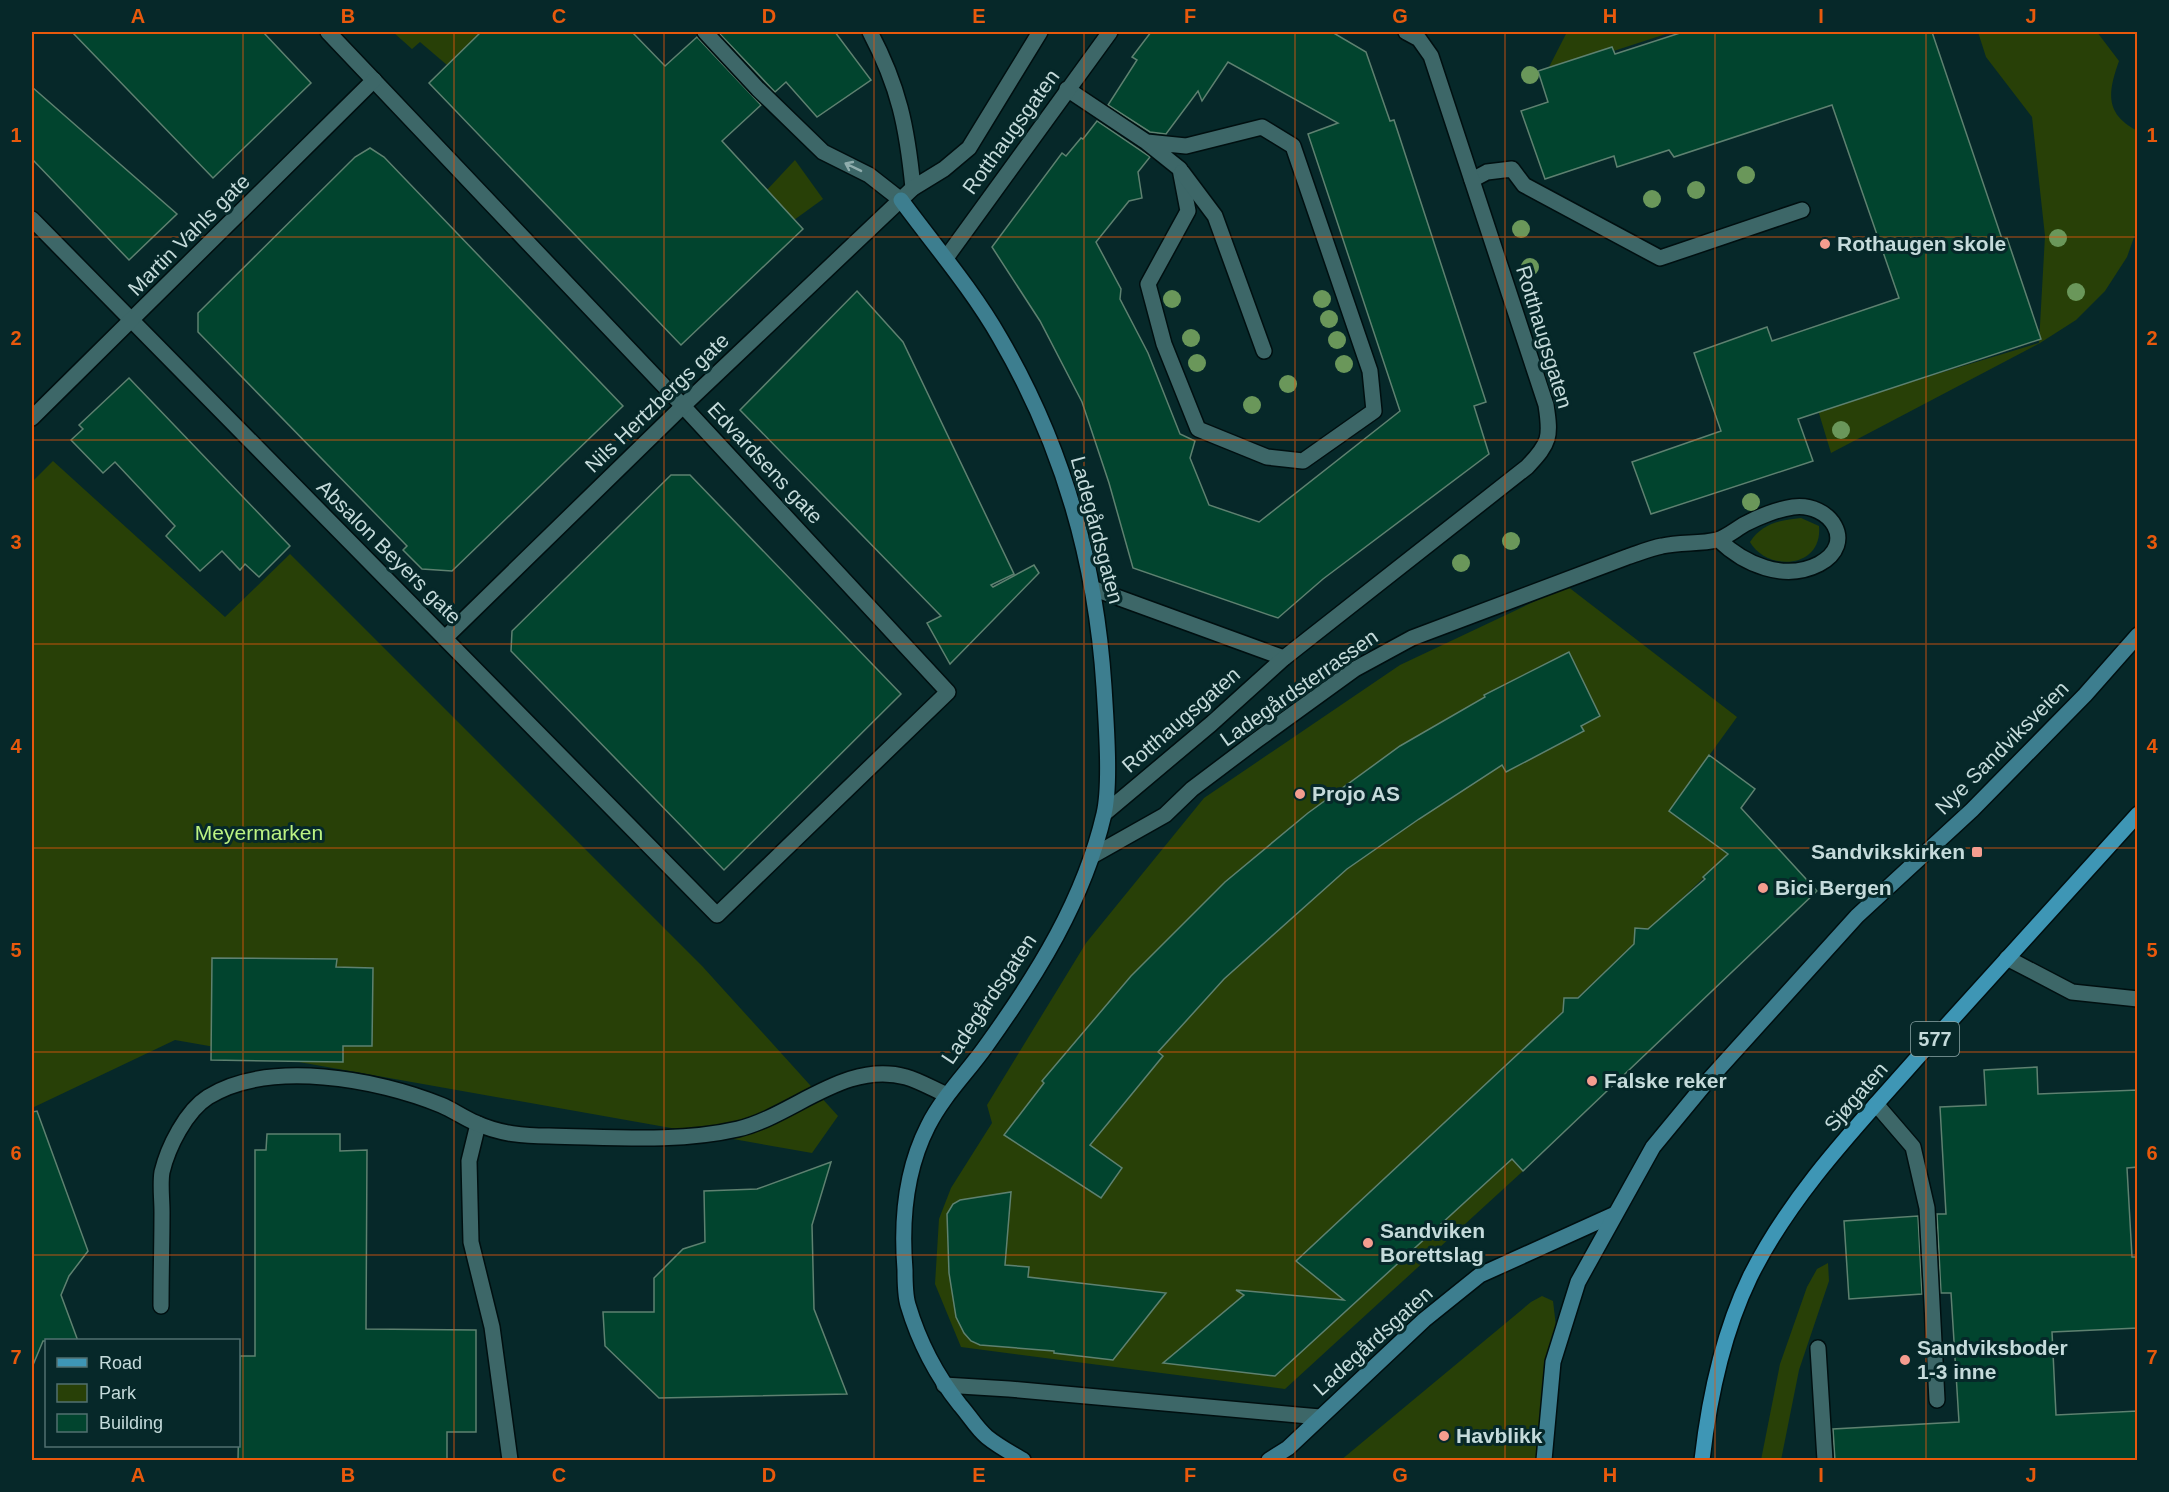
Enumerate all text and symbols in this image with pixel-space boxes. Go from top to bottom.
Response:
text: A [131,5,145,27]
text: B [341,5,355,27]
text: C [552,5,566,27]
text: D [762,5,776,27]
text: E [972,5,986,27]
text: F [1184,5,1196,27]
text: G [1392,5,1408,27]
text: H [1603,5,1617,27]
text: I [1818,5,1824,27]
text: J [2025,5,2037,27]
street label: Rotthaugsgaten [958,65,1063,198]
text: 1 [10,124,22,146]
text: 1 [2146,124,2158,146]
one-way arrow [845,160,863,172]
street label: Martin Vahls gate [123,169,254,300]
place label: Rothaugen skole [1837,232,2006,255]
marker: Rothaugen skole [1818,237,1832,251]
street label: Rotthaugsgaten [1512,263,1577,411]
text: 2 [10,327,22,349]
text: 2 [2146,327,2158,349]
street label: Nils Hertzbergs gate [580,328,733,477]
street label: Edvardsens gate [703,397,828,528]
street label: Ladegårdsgaten [1067,454,1128,606]
street label: Absalon Beyers gate [313,475,466,628]
text: 3 [10,531,22,553]
text: 3 [2146,531,2158,553]
street label: Ladegårdsterrassen [1216,625,1382,751]
street label: Rotthaugsgaten [1117,662,1244,777]
street label: Nye Sandviksveien [1930,676,2073,819]
text: 4 [10,735,22,757]
text: 4 [2146,735,2158,757]
place label: Projo AS [1312,782,1400,805]
marker: Projo AS [1293,787,1307,801]
park label: Meyermarken [195,821,323,844]
place label: Sandvikskirken [1811,840,1965,863]
marker: Sandvikskirken [1970,845,1984,859]
place label: Bici Bergen [1775,876,1892,899]
marker: Bici Bergen [1756,881,1770,895]
street label: Ladegårdsgaten [937,929,1041,1068]
text: 5 [10,939,22,961]
text: 5 [2146,939,2158,961]
road number: 577 [1911,1022,1959,1056]
street label: Sjøgaten [1819,1057,1892,1136]
place label: Falske reker [1604,1069,1727,1092]
marker: Falske reker [1585,1074,1599,1088]
text: 6 [10,1142,22,1164]
text: 6 [2146,1142,2158,1164]
place label: Sandviken Borettslag [1380,1219,1485,1266]
marker: Sandviken Borettslag [1361,1236,1375,1250]
street label: Ladegårdsgaten [1309,1281,1437,1400]
place label: Sandviksboder 1-3 inne [1917,1336,2068,1383]
legend [45,1339,240,1447]
text: 7 [10,1346,22,1368]
text: 7 [2146,1346,2158,1368]
text: Road [99,1353,142,1373]
marker: Sandviksboder 1-3 inne [1898,1353,1912,1367]
text: Park [99,1383,137,1403]
text: Building [99,1413,163,1433]
place label: Havblikk [1456,1424,1543,1447]
marker: Havblikk [1437,1429,1451,1443]
text: A [131,1464,145,1486]
text: B [341,1464,355,1486]
text: C [552,1464,566,1486]
text: D [762,1464,776,1486]
text: E [972,1464,986,1486]
text: F [1184,1464,1196,1486]
text: G [1392,1464,1408,1486]
text: H [1603,1464,1617,1486]
text: I [1818,1464,1824,1486]
text: J [2025,1464,2037,1486]

